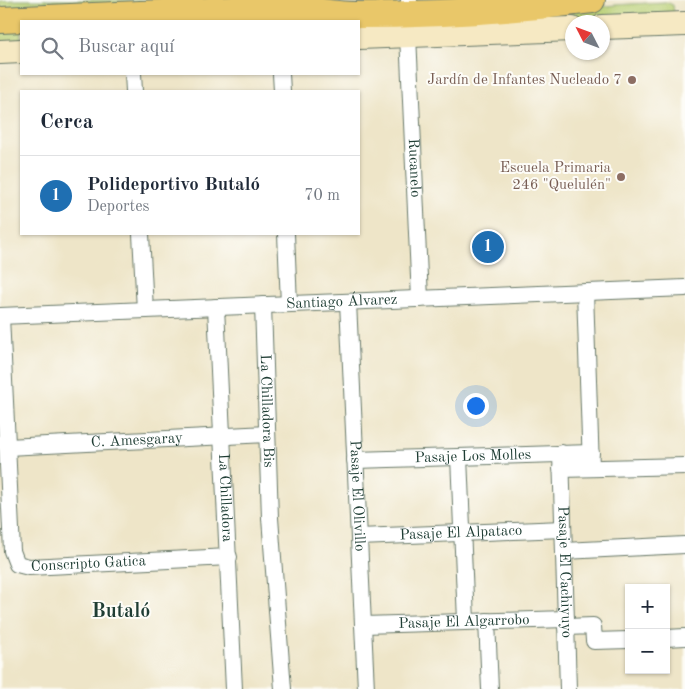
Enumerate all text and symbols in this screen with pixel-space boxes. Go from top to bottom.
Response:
north arrow [565,15,610,60]
search box [20,20,360,75]
icon: search [38,34,66,62]
text: Buscar aquí [78,38,174,57]
place label: Jardín de Infantes Nucleado 7 [427,73,622,88]
marker: Jardín de Infantes Nucleado 7 [626,74,638,86]
text: Cerca [40,112,93,133]
street label: Rucanelo [405,138,423,198]
place label: Escuela Primaria 246 "Quelulén" [500,161,612,193]
marker: Escuela Primaria 246 "Quelulén" [615,171,627,183]
text: Polideportivo Butaló [87,176,260,195]
text: 1 [51,188,61,204]
text: 70 m [304,188,340,204]
text: Deportes [87,199,150,215]
pin: 1 [472,228,504,266]
street label: Santiago Álvarez [286,291,398,312]
street label: La Chilladora Bis [257,354,276,468]
your location [463,393,489,419]
street label: C. Amesgaray [90,431,183,450]
street label: Pasaje El Olivillo [347,440,367,552]
street label: Pasaje Los Molles [414,447,531,466]
street label: La Chilladora [215,453,235,543]
street label: Pasaje El Cachiyuyo [555,506,574,638]
street label: Pasaje El Alpataco [399,523,523,543]
street label: Conscripto Gatica [30,554,147,574]
map controls [625,584,670,674]
button: + [625,584,670,629]
district label: Butaló [92,602,150,622]
street label: Pasaje El Algarrobo [398,613,530,631]
button: − [625,629,670,674]

